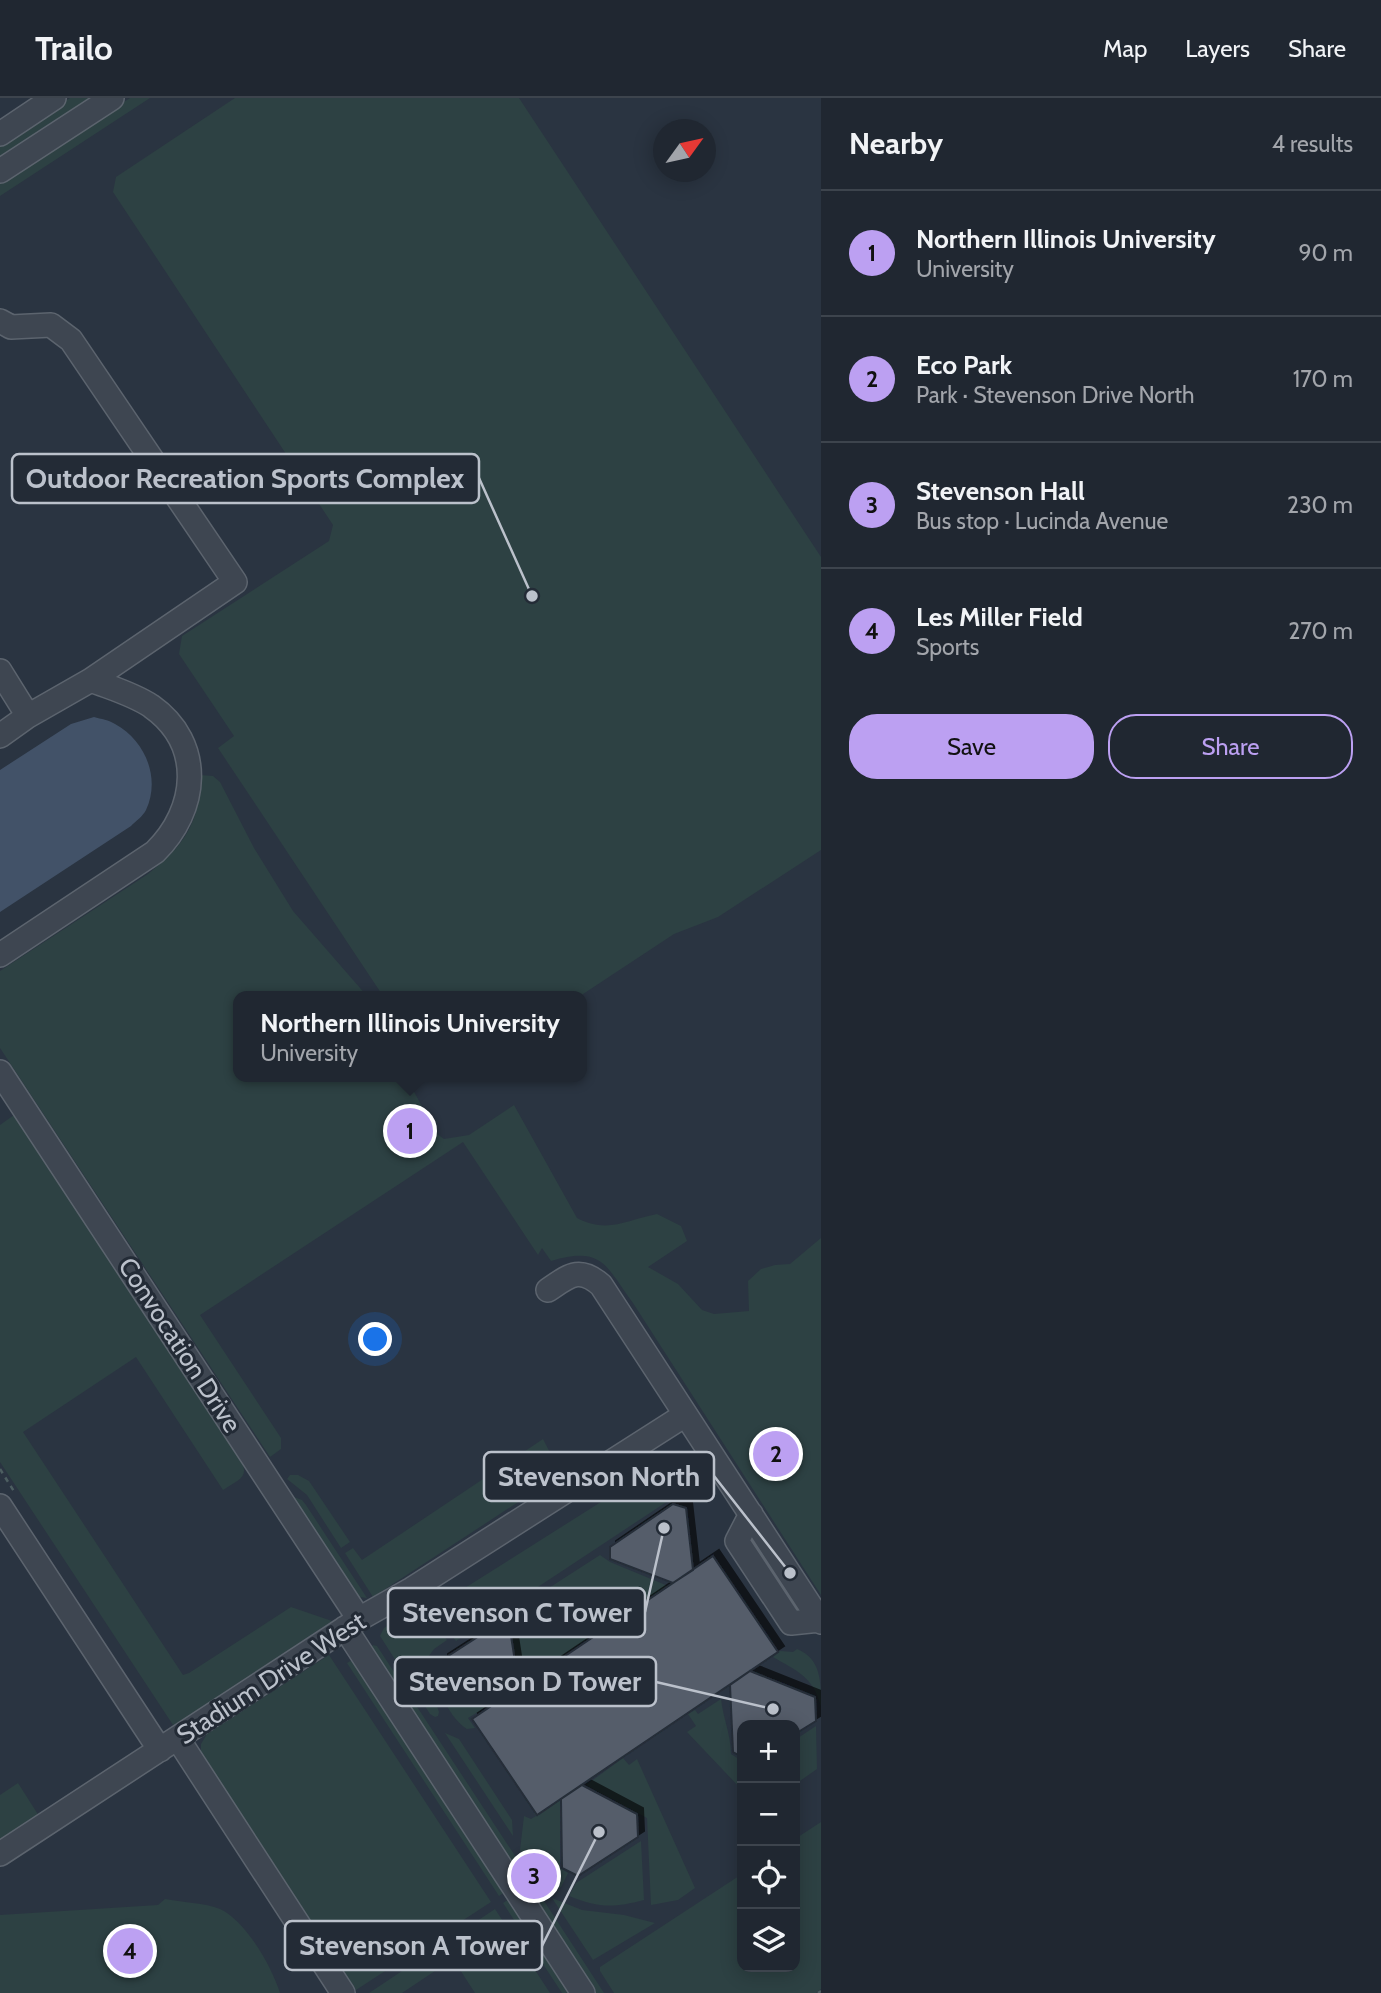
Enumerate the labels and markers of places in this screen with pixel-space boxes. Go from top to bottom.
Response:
callout: Outdoor Recreation Sports Complex [12,454,479,503]
pin: 1 [387,1105,433,1157]
pin: 2 [753,1428,799,1480]
callout: Stevenson North [484,1452,714,1501]
callout: Stevenson C Tower [388,1588,645,1637]
callout: Stevenson D Tower [395,1657,656,1706]
pin: 3 [511,1850,557,1902]
callout: Stevenson A Tower [285,1921,542,1970]
pin: 4 [107,1925,153,1977]

